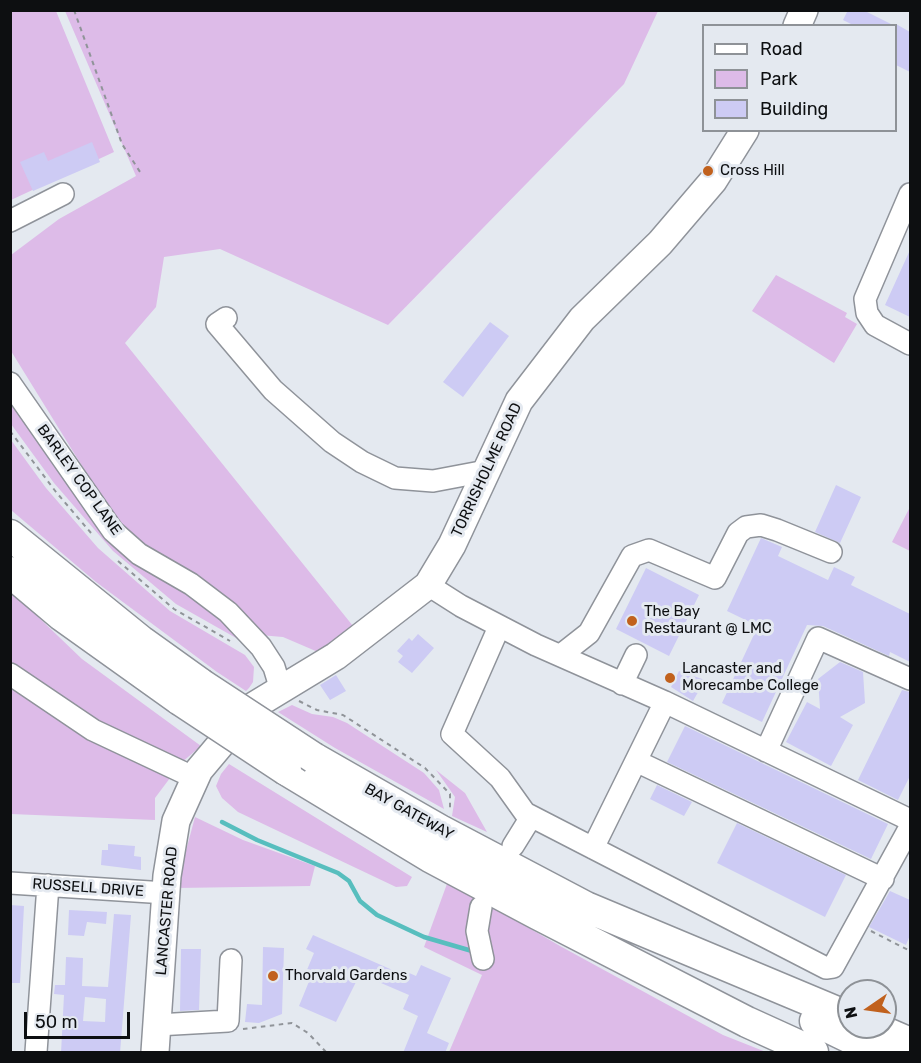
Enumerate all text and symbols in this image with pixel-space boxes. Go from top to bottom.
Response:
legend [702,24,897,132]
text: Road [760,38,803,60]
text: Park [760,68,797,90]
text: Building [760,98,828,120]
place label: Cross Hill [720,162,785,180]
marker: Cross Hill [701,164,715,178]
street label: TORRISHOLME ROAD [448,400,526,540]
street label: BARLEY COP LANE [33,421,125,539]
place label: The Bay Restaurant @ LMC [644,603,772,638]
marker: The Bay Restaurant @ LMC [625,614,639,628]
place label: Lancaster and Morecambe College [682,660,819,695]
marker: Lancaster and Morecambe College [663,671,677,685]
street label: BAY GATEWAY [361,780,457,844]
street label: LANCASTER ROAD [152,846,182,976]
street label: RUSSELL DRIVE [32,875,144,901]
place label: Thorvald Gardens [285,967,407,985]
marker: Thorvald Gardens [266,969,280,983]
north arrow [837,979,897,1039]
scale bar [27,1000,134,1038]
text: N [840,1005,861,1020]
text: 50 m [35,1011,78,1033]

